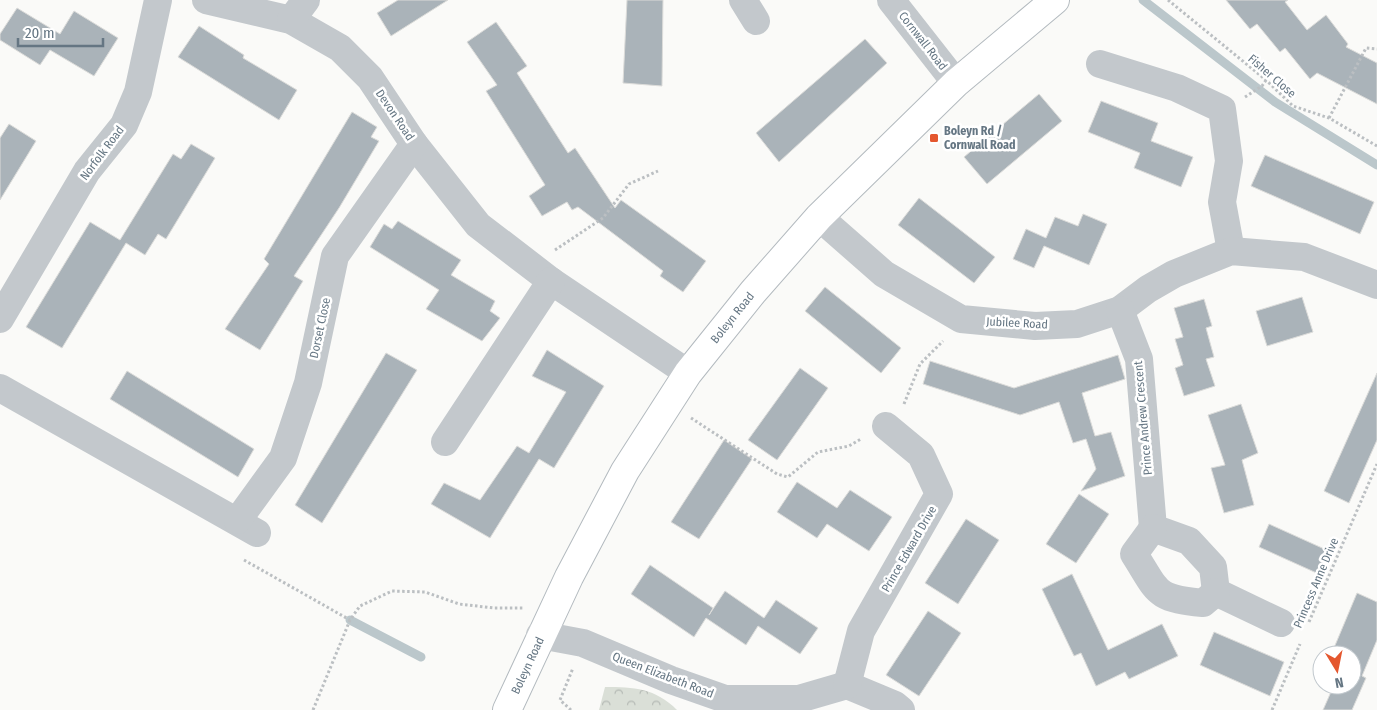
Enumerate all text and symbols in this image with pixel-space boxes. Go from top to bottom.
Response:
street label: Cornwall Road [896,9,950,73]
scale bar [18,15,102,47]
text: 20 m [25,24,55,42]
street label: Fisher Close [1245,51,1299,101]
street label: Devon Road [373,87,417,143]
street label: Norfolk Road [77,123,127,183]
place label: Boleyn Rd / Cornwall Road [944,124,1015,152]
marker: Boleyn Rd / Cornwall Road [928,132,940,144]
street label: Boleyn Road [708,289,757,346]
street label: Dorset Close [307,296,333,360]
street label: Jubilee Road [986,314,1048,332]
street label: Prince Andrew Crescent [1131,360,1155,476]
street label: Prince Edward Drive [879,503,939,595]
street label: Princess Anne Drive [1291,536,1341,630]
street label: Boleyn Road [508,635,547,696]
north arrow [1312,645,1362,695]
street label: Queen Elizabeth Road [610,649,716,701]
text: N [1334,673,1345,691]

